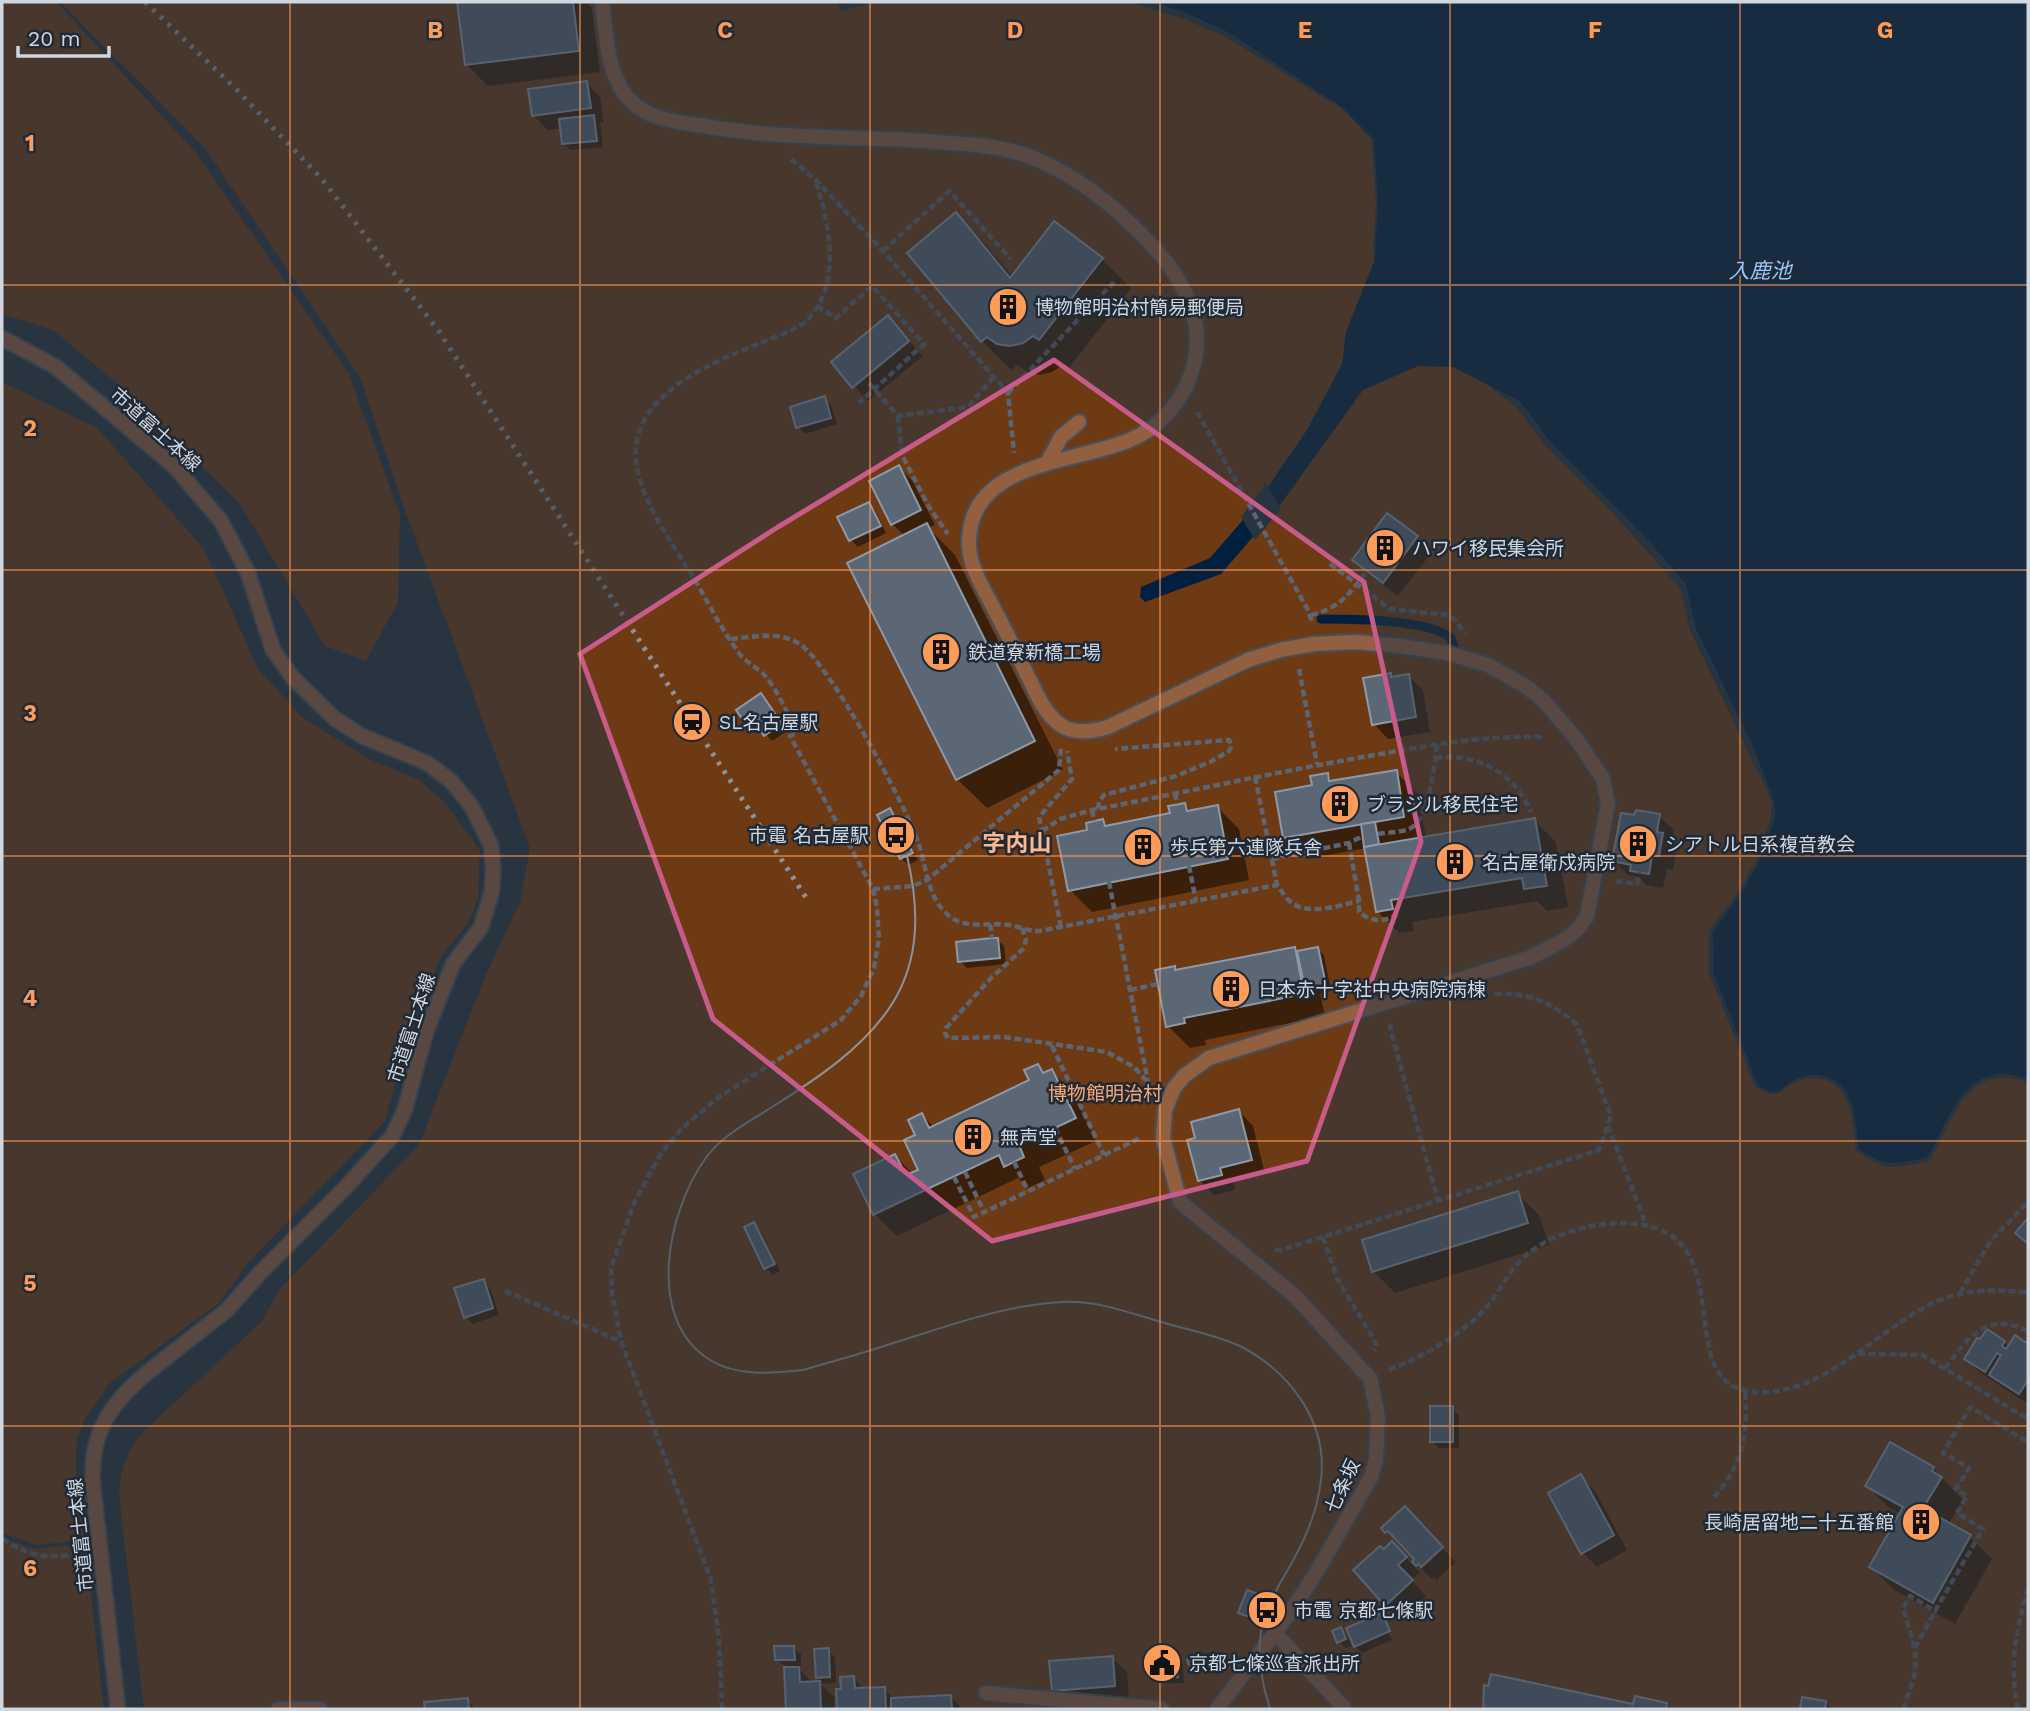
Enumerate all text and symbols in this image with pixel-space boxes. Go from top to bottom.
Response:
scale bar [18,14,108,58]
text: B [427,17,443,44]
text: C [717,17,733,44]
text: D [1007,17,1023,44]
text: E [1298,17,1312,44]
text: F [1588,17,1602,44]
text: G [1877,17,1893,44]
text: 20 m [28,26,80,51]
text: 1 [25,130,35,157]
water label: 入鹿池 [1729,258,1793,283]
building icon: 博物館明治村簡易郵便局 [987,286,1029,328]
place label: 博物館明治村簡易郵便局 [1035,296,1244,319]
street label: 市道富士本線 [106,383,206,476]
text: 2 [23,415,37,442]
building icon: ハワイ移民集会所 [1364,527,1406,569]
place label: ハワイ移民集会所 [1412,537,1564,560]
building icon: 鉄道寮新橋工場 [920,631,962,673]
place label: 鉄道寮新橋工場 [968,641,1101,664]
text: 3 [23,700,37,727]
station icon: SL名古屋駅 [671,701,713,743]
place label: SL名古屋駅 [719,711,819,734]
building icon: ブラジル移民住宅 [1319,783,1361,825]
place label: ブラジル移民住宅 [1367,793,1519,816]
bus stop icon: 市電 名古屋駅 [875,814,917,856]
building icon: シアトル日系複音教会 [1617,823,1659,865]
place label: 市電 名古屋駅 [749,824,869,847]
building icon: 歩兵第六連隊兵舎 [1122,826,1164,868]
district label: 字内山 [983,830,1052,857]
place label: シアトル日系複音教会 [1665,833,1855,856]
place label: 歩兵第六連隊兵舎 [1170,836,1322,859]
building icon: 名古屋衛戍病院 [1434,841,1476,883]
place label: 名古屋衛戍病院 [1482,851,1615,874]
building icon: 日本赤十字社中央病院病棟 [1210,968,1252,1010]
street label: 市道富士本線 [383,970,440,1086]
place label: 日本赤十字社中央病院病棟 [1258,978,1486,1001]
text: 4 [23,985,38,1012]
park label: 博物館明治村 [1048,1082,1162,1105]
building icon: 無声堂 [952,1116,994,1158]
place label: 無声堂 [1000,1126,1057,1149]
text: 5 [23,1270,37,1297]
street label: 七条坂 [1320,1456,1365,1517]
street label: 市道富士本線 [63,1477,98,1593]
building icon: 長崎居留地二十五番館 [1900,1501,1942,1543]
place label: 長崎居留地二十五番館 [1704,1511,1894,1534]
text: 6 [23,1555,37,1582]
bus stop icon: 市電 京都七條駅 [1246,1589,1288,1631]
place label: 市電 京都七條駅 [1294,1599,1433,1622]
public building icon: 京都七條巡査派出所 [1141,1642,1183,1684]
place label: 京都七條巡査派出所 [1189,1652,1360,1675]

